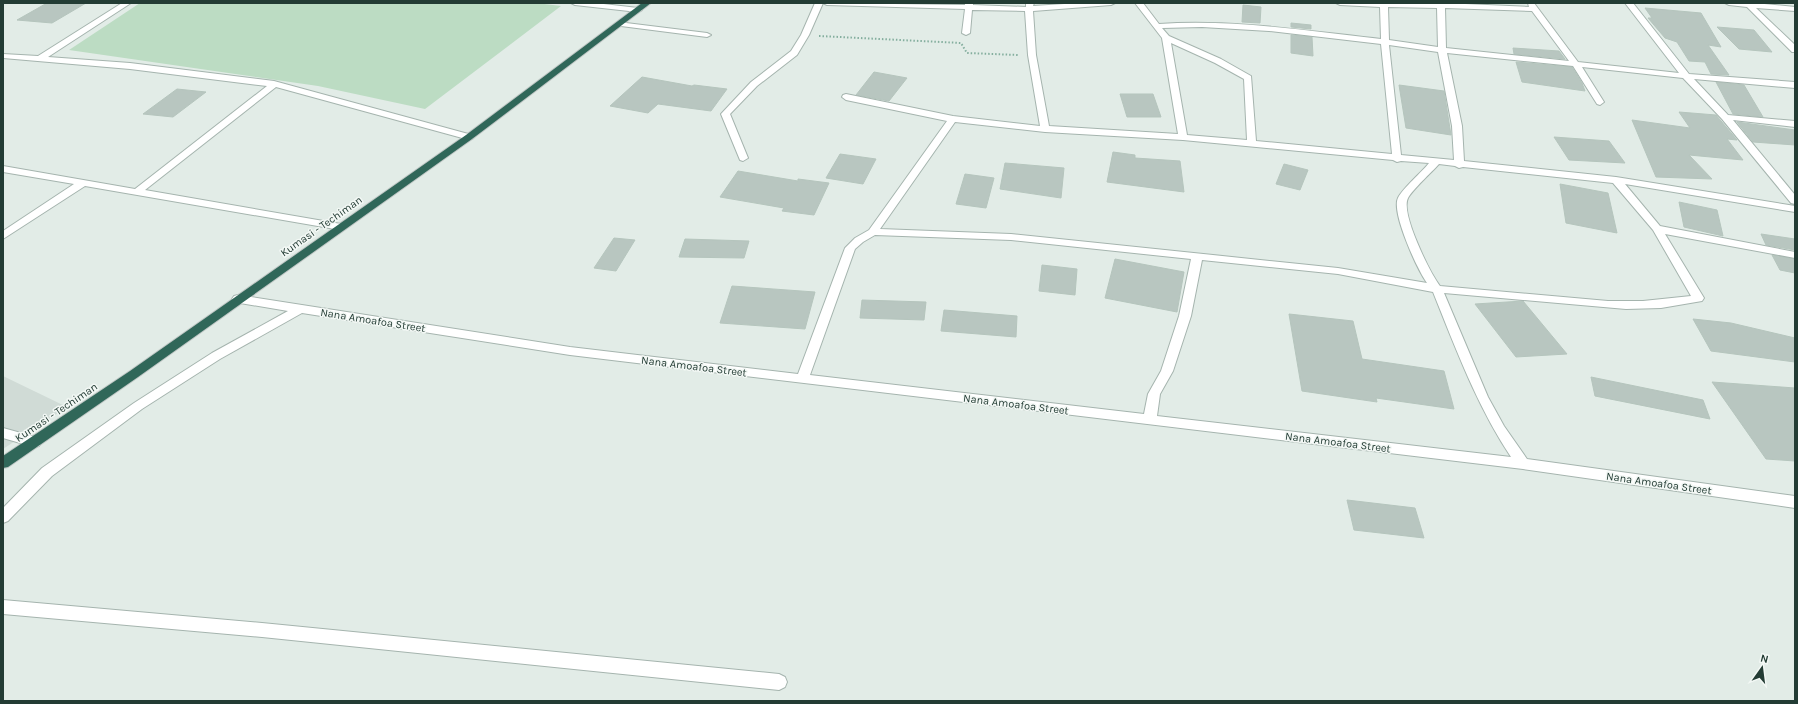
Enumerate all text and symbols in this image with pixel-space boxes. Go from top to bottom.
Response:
street label: Kumasi - Techiman [278,193,365,259]
street label: Nana Amoafoa Street [319,306,426,335]
street label: Nana Amoafoa Street [640,354,747,379]
street label: Kumasi - Techiman [13,380,100,445]
street label: Nana Amoafoa Street [962,392,1069,417]
street label: Nana Amoafoa Street [1284,430,1391,455]
street label: Nana Amoafoa Street [1605,470,1712,497]
north arrow [1742,648,1782,688]
text: N [1759,652,1770,666]

